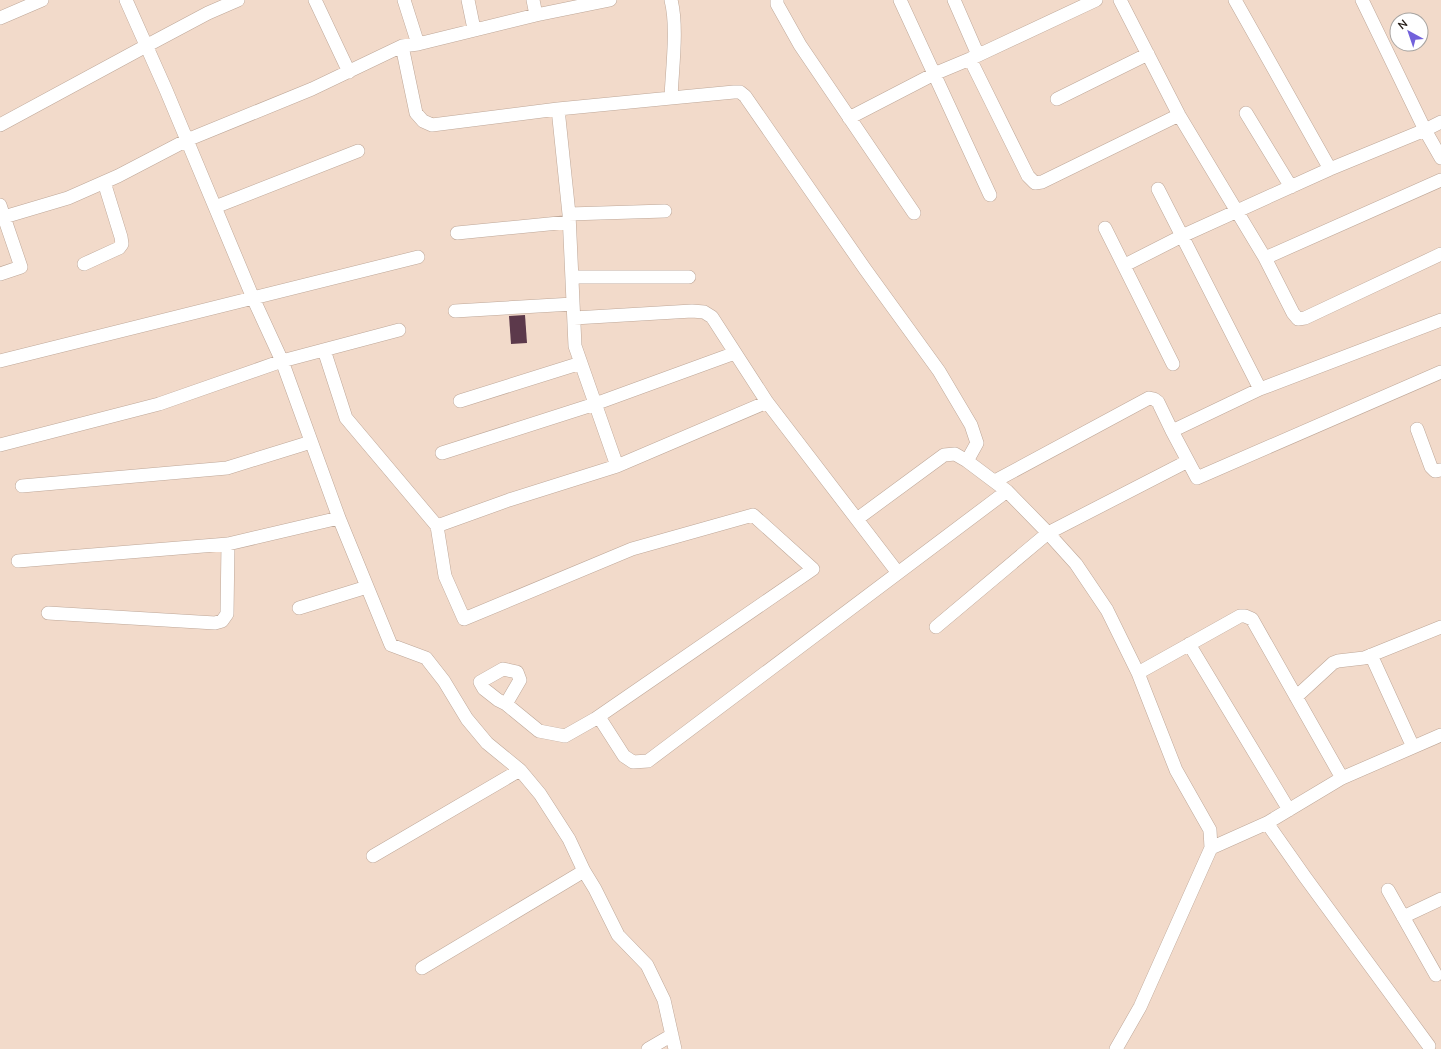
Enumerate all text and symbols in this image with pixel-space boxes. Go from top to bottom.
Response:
north arrow [1389,12,1429,52]
text: N [1395,16,1411,33]

